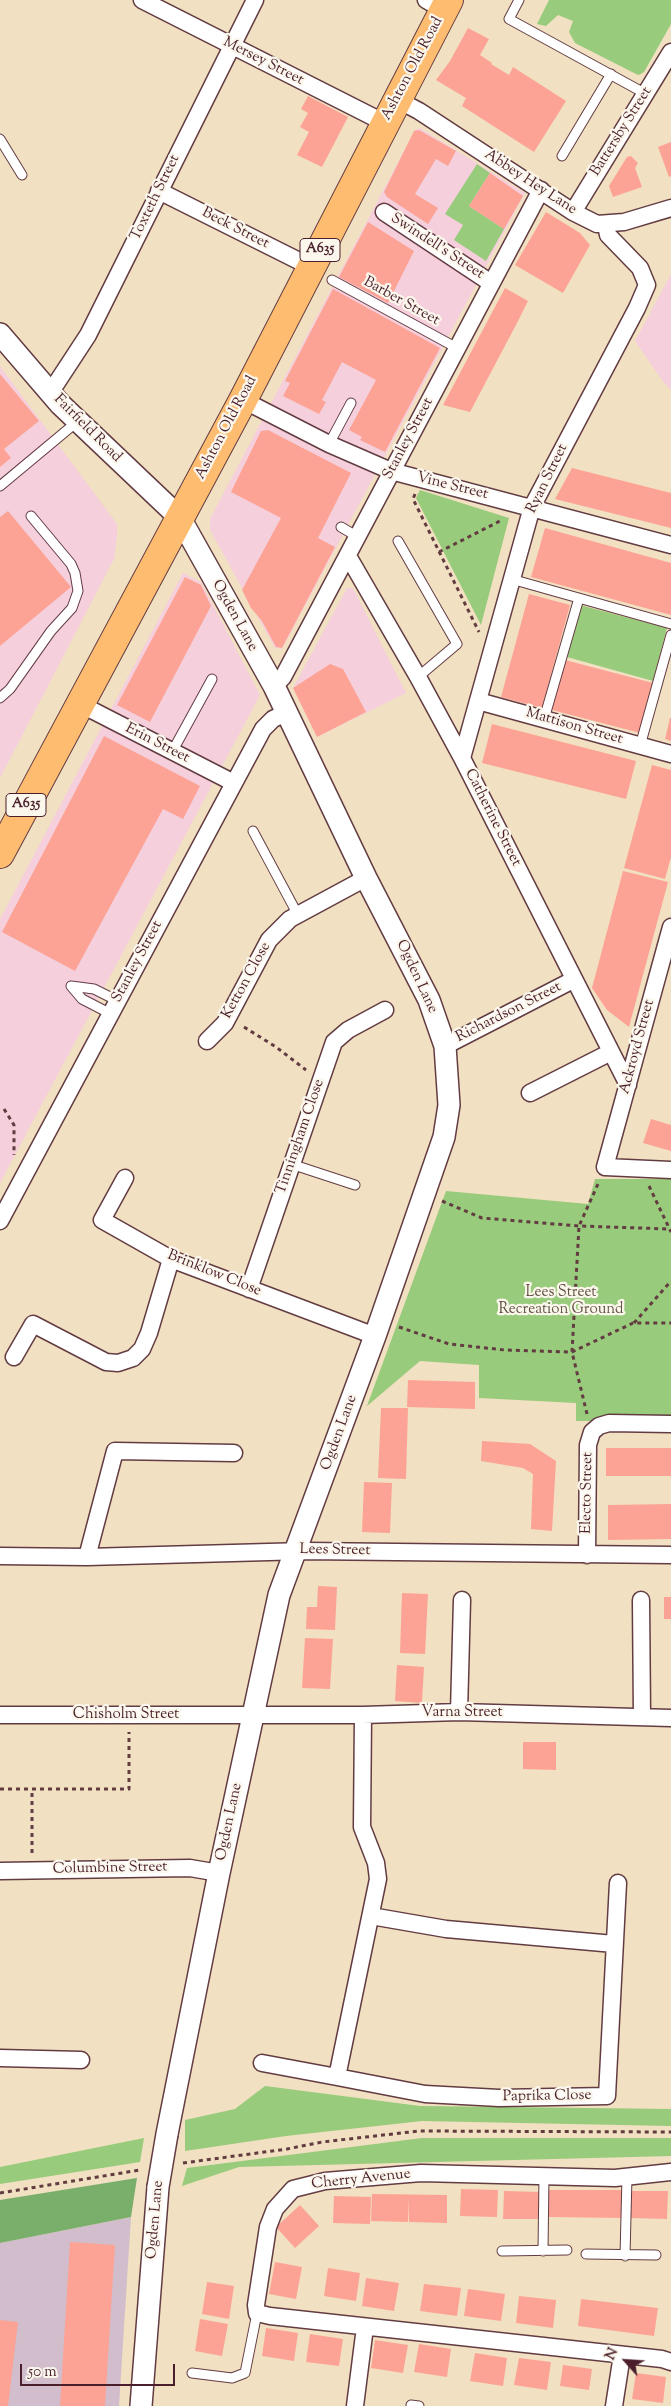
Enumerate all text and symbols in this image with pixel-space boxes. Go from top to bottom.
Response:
street label: Ashton Old Road [378,14,448,124]
street label: Mersey Street [220,34,306,90]
street label: Battersby Street [587,84,657,180]
street label: Abbey Hey Lane [480,146,580,220]
street label: Toxteth Street [127,152,185,244]
street label: Beck Street [198,204,272,254]
street label: Swindell's Street [387,210,487,284]
road number: A635 [300,238,340,262]
street label: Barber Street [360,274,442,330]
street label: Ashton Old Road [192,373,262,483]
street label: Fairfield Road [49,391,125,467]
street label: Stanley Street [380,395,438,483]
street label: Ryan Street [523,441,573,517]
street label: Vine Street [414,469,490,505]
street label: Ogden Lane [207,577,261,655]
street label: Mattison Street [523,705,625,749]
street label: Erin Street [122,720,192,768]
street label: Catherine Street [460,766,524,870]
road number: A635 [6,794,46,816]
street label: Stanley Street [109,918,167,1006]
street label: Ogden Lane [391,937,441,1017]
street label: Ketton Close [219,940,275,1022]
street label: Richardson Street [453,979,565,1047]
street label: Ackroyd Street [617,998,659,1096]
street label: Tinningham Close [273,1077,329,1197]
street label: Brinklow Close [164,1247,264,1301]
park label: Lees Street Recreation Ground [499,1284,623,1319]
street label: Ogden Lane [318,1393,362,1473]
street label: Electo Street [578,1452,598,1534]
street label: Lees Street [299,1541,371,1561]
street label: Varna Street [421,1704,503,1722]
street label: Chisholm Street [73,1706,179,1724]
street label: Ogden Lane [213,1781,247,1863]
street label: Columbine Street [52,1859,168,1879]
street label: Paprika Close [502,2087,592,2107]
street label: Cherry Avenue [310,2166,412,2194]
street label: Ogden Lane [144,2180,168,2260]
north arrow [601,2336,651,2386]
text: N [601,2345,624,2364]
scale bar [22,2354,178,2386]
text: 50 m [28,2362,57,2383]

